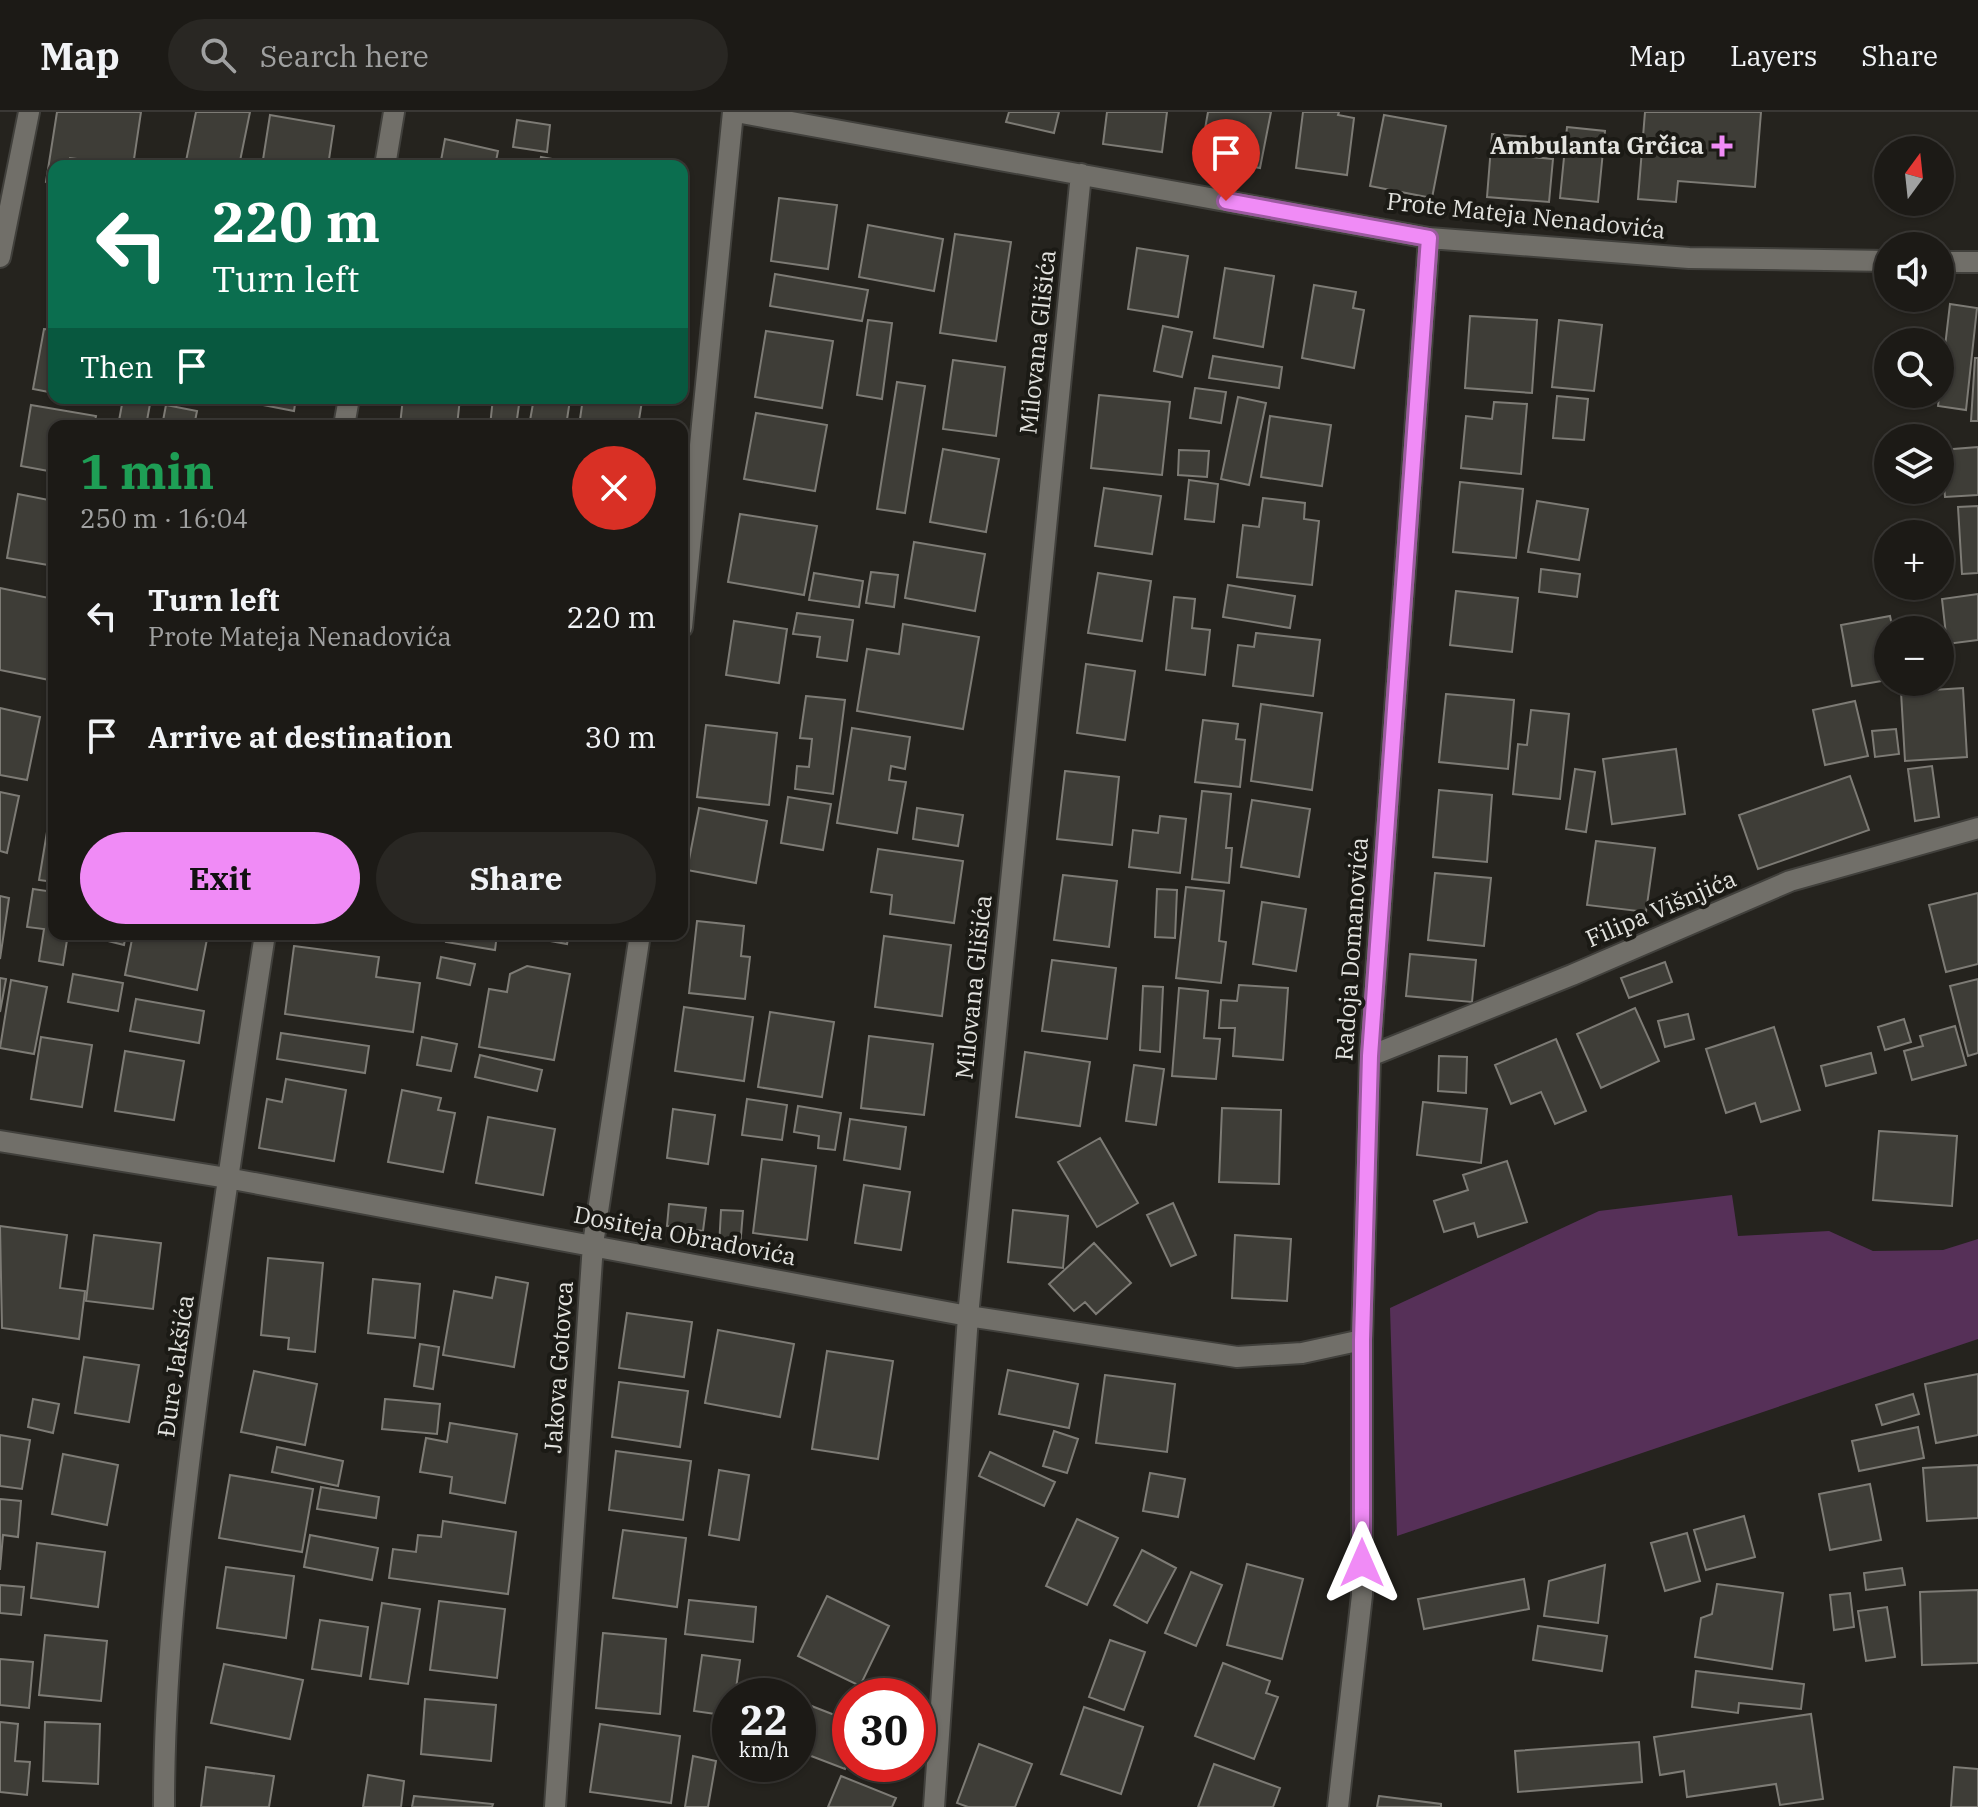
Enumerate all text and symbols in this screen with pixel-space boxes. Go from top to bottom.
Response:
search box [168,19,728,91]
text: Map [40,31,120,80]
icon: search [196,33,240,77]
text: Search here [260,36,429,75]
text: Map [1629,37,1686,74]
text: Layers [1730,37,1817,74]
text: Share [1861,37,1938,74]
pin [1192,119,1260,201]
place label: Ambulanta Grčica [1490,129,1704,161]
icon: arrive [1204,131,1248,175]
marker: Ambulanta Grčica [1711,135,1733,157]
north arrow [1874,136,1954,216]
map controls [1874,136,1954,696]
street label: Prote Mateja Nenadovića [1385,184,1667,246]
text: 220 m [212,185,380,257]
icon: left [80,192,184,296]
button: sound [1874,232,1954,312]
street label: Milovana Glišića [1011,248,1063,436]
text: Turn left [212,255,359,302]
button: search [1874,328,1954,408]
icon: arrive [170,344,214,388]
text: Then [80,347,154,386]
button: layers [1874,424,1954,504]
text: 1 min [80,440,214,502]
button: close [572,446,656,530]
text: 250 m · 16:04 [80,501,248,535]
button: + [1874,520,1954,600]
text: Turn left [148,580,280,619]
icon: left [80,594,124,638]
text: 220 m [566,597,656,636]
button: − [1874,616,1954,696]
text: Prote Mateja Nenadovića [148,619,452,653]
icon: arrive [80,714,124,758]
text: Arrive at destination [148,717,453,756]
text: 30 m [584,717,656,756]
button: Exit [80,832,360,924]
button: Share [376,832,656,924]
street label: Radoja Domanovića [1327,836,1375,1062]
street label: Filipa Višnjića [1580,862,1741,954]
street label: Milovana Glišića [947,893,999,1081]
street label: Dositeja Obradovića [571,1198,799,1272]
street label: Jakova Gotovca [536,1280,580,1454]
street label: Đure Jakšića [149,1293,201,1439]
position arrow [1320,1521,1404,1605]
speed limit sign: 30 [832,1678,936,1782]
text: 22 [740,1694,788,1746]
text: km/h [739,1736,789,1763]

